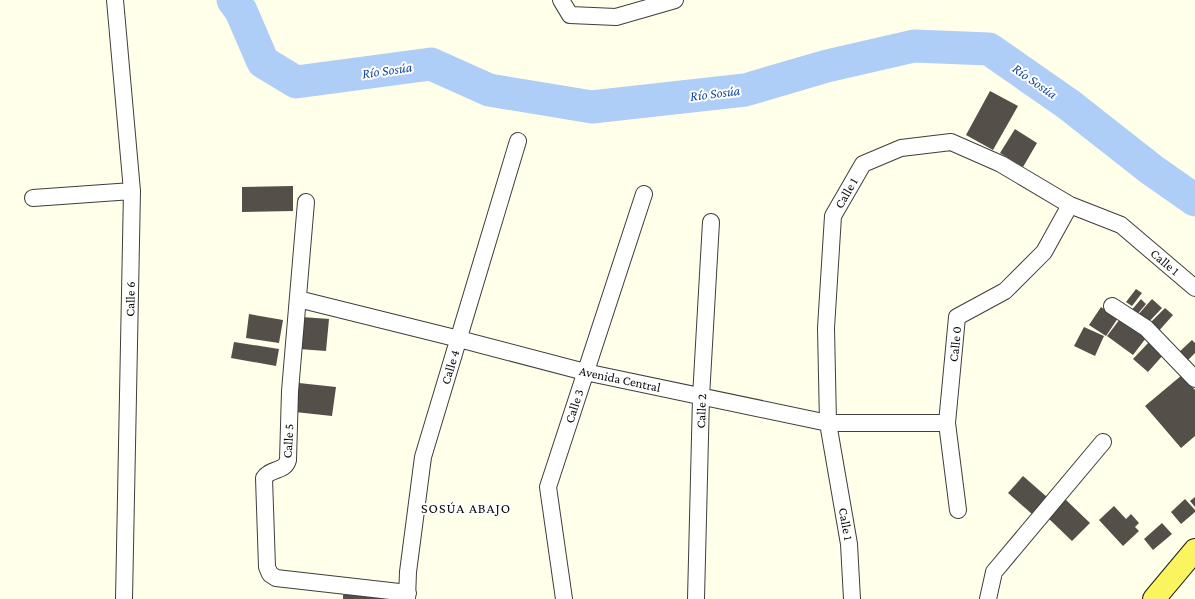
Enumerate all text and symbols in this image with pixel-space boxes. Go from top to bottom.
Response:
water label: Río Sosúa [361,59,414,81]
water label: Río Sosúa [1010,60,1061,102]
water label: Río Sosúa [689,82,741,104]
street label: Calle 1 [831,175,861,211]
street label: Calle 1 [1148,246,1182,278]
street label: Calle 6 [122,281,138,317]
street label: Calle 0 [946,325,964,363]
street label: Calle 4 [438,348,462,386]
street label: Avenida Central [578,363,663,395]
street label: Calle 3 [561,387,587,425]
street label: Calle 2 [693,393,709,429]
street label: Calle 5 [280,423,296,459]
district label: SOSÚA ABAJO [421,500,511,516]
street label: Calle 1 [836,506,856,542]

